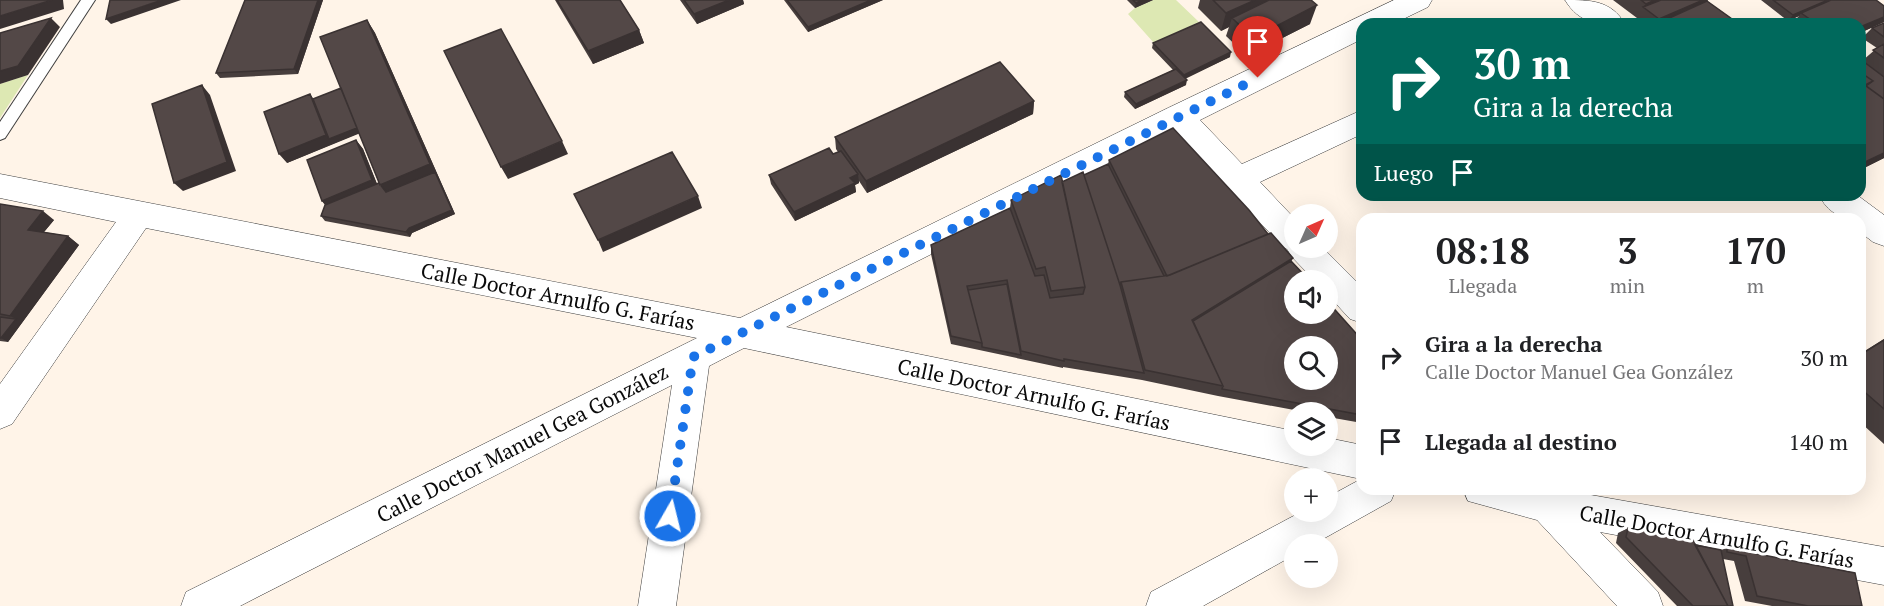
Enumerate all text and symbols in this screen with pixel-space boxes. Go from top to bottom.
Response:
pin [1232,16,1283,78]
icon: arrive [1241,25,1274,58]
text: 30 m [1473,35,1571,91]
icon: right [1374,42,1452,120]
text: Gira a la derecha [1473,89,1673,125]
icon: arrive [1446,156,1479,189]
text: Luego [1374,158,1434,187]
north arrow [1284,204,1338,258]
map controls [1284,204,1338,588]
text: 08:18 [1436,227,1530,274]
text: 3 [1617,227,1638,274]
text: 170 [1725,227,1786,274]
street label: Calle Doctor Arnulfo G. Farías [419,256,697,336]
button: sound [1284,270,1338,324]
text: Llegada [1448,272,1517,299]
text: min [1610,272,1645,299]
text: m [1747,272,1764,299]
text: Gira a la derecha [1425,329,1603,358]
button: search [1284,336,1338,390]
icon: right [1374,341,1407,374]
text: 30 m [1800,343,1848,372]
street label: Calle Doctor Arnulfo G. Farías [895,351,1173,437]
street label: Calle Doctor Manuel Gea González [371,357,673,529]
text: Calle Doctor Manuel Gea González [1425,358,1733,385]
button: layers [1284,402,1338,456]
icon: arrive [1374,425,1407,458]
text: Llegada al destino [1425,427,1617,456]
text: 140 m [1788,427,1848,456]
button: + [1284,468,1338,522]
position arrow [638,484,702,548]
street label: Calle Doctor Arnulfo G. Farías [1578,498,1856,574]
button: − [1284,534,1338,588]

